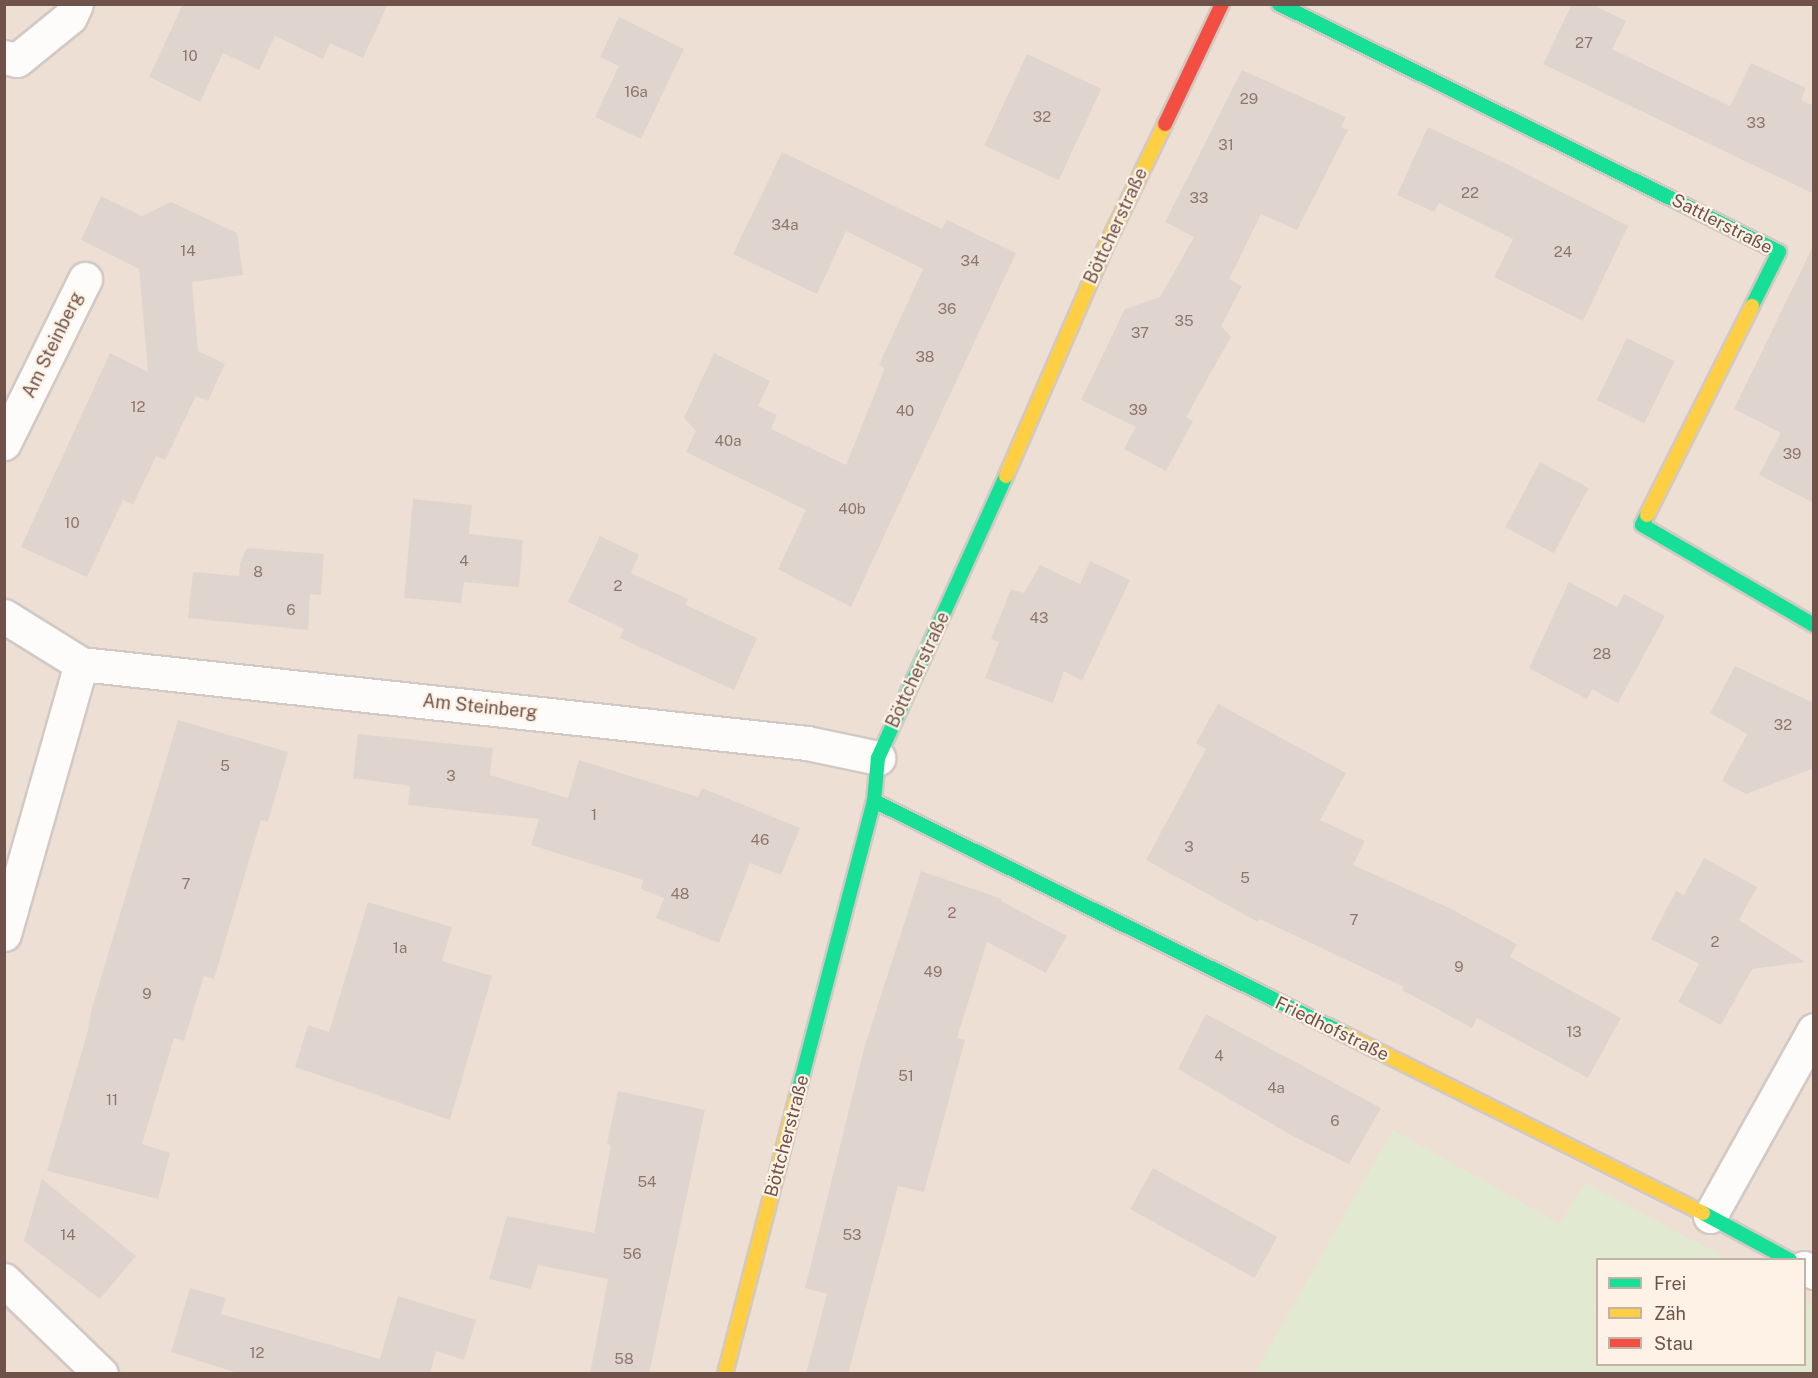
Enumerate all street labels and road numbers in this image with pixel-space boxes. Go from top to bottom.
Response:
street label: Böttcherstraße [1080,165,1152,287]
street label: Sattlerstraße [1668,189,1776,259]
street label: Am Steinberg [18,288,88,402]
street label: Böttcherstraße [882,609,954,731]
street label: Am Steinberg [422,690,538,724]
street label: Friedhofstraße [1272,992,1392,1066]
street label: Böttcherstraße [760,1073,814,1199]

